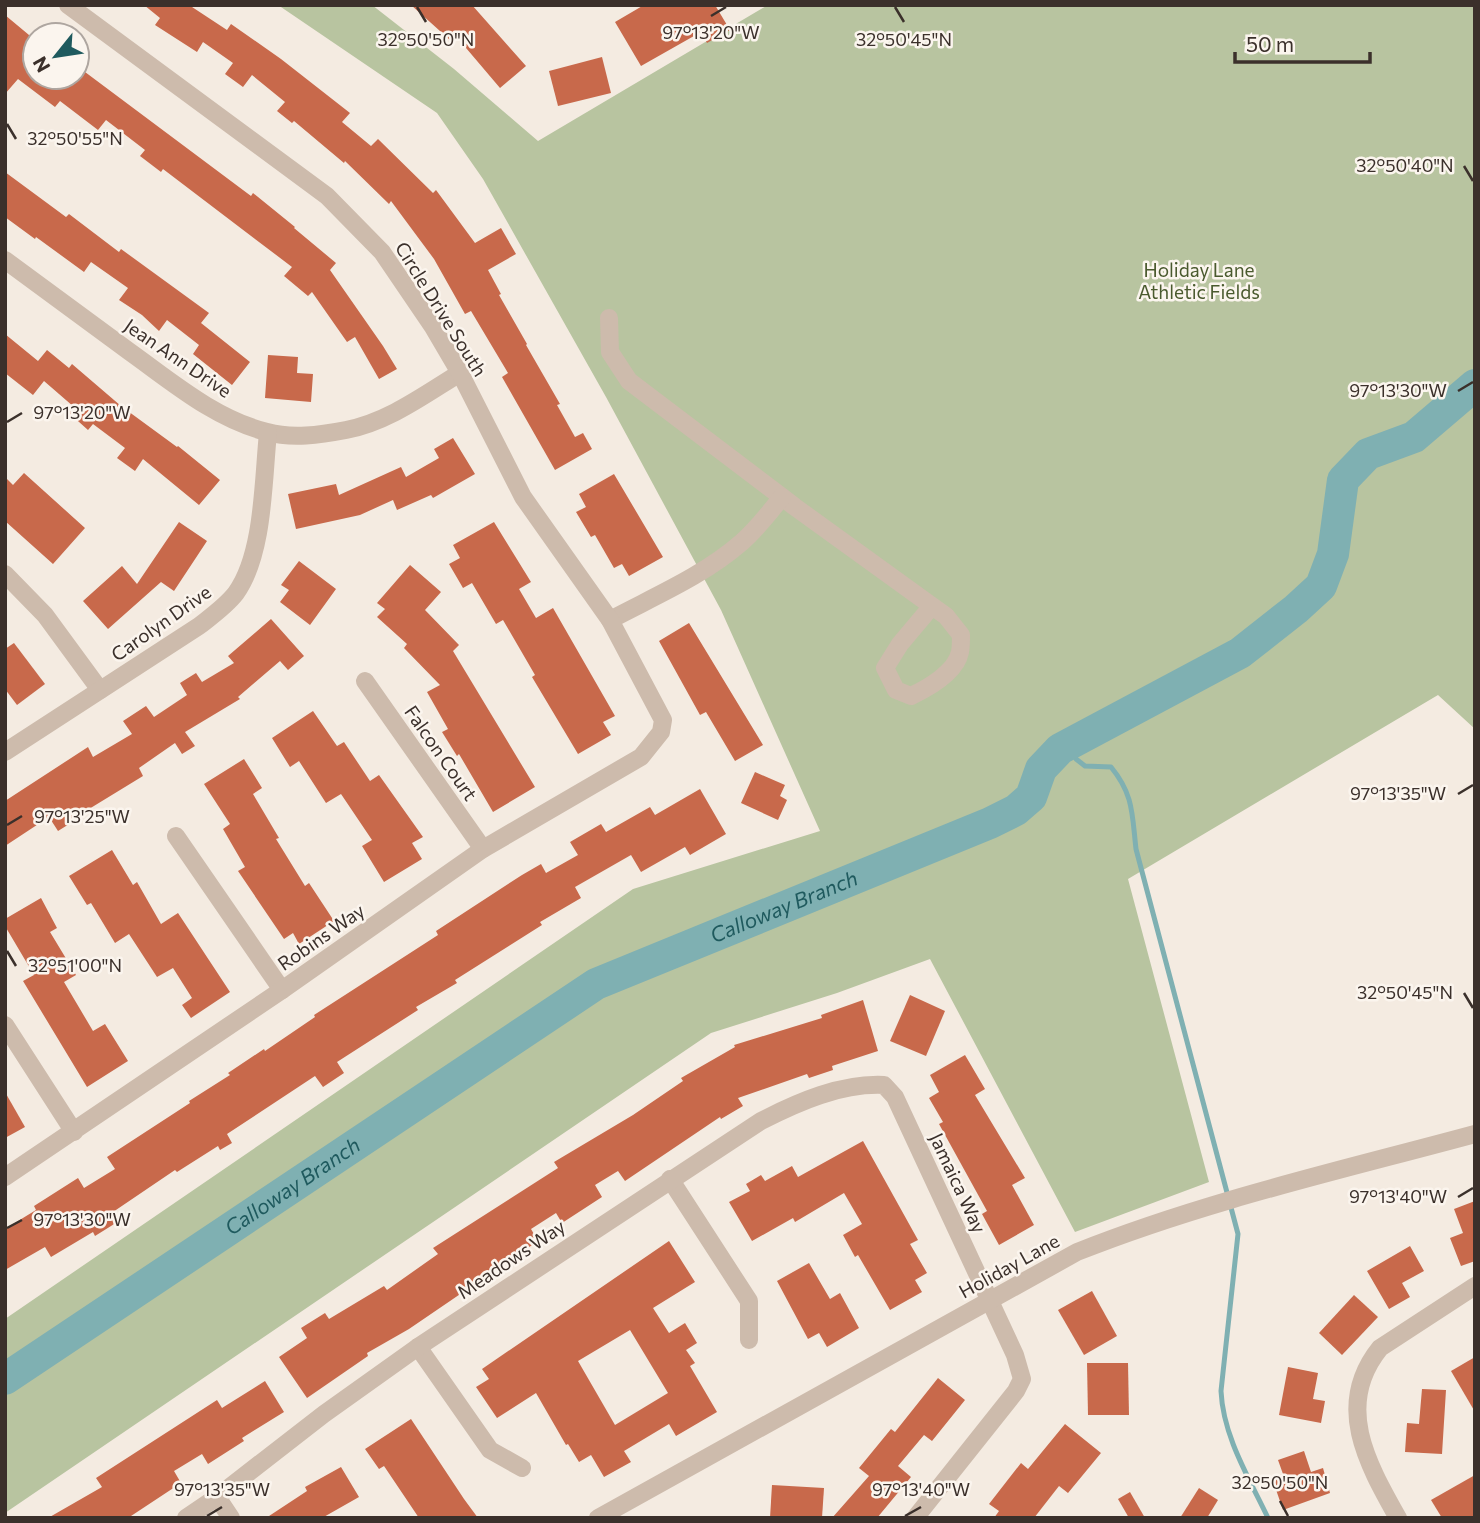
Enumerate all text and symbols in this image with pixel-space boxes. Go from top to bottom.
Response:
north arrow [21,21,91,91]
text: 97°13'20"W [662,21,760,43]
scale bar [1235,21,1370,65]
text: 32°50'50"N [378,28,474,50]
text: 32°50'45"N [856,28,952,50]
text: 50 m [1246,31,1294,56]
text: N [27,53,54,77]
text: 32°50'55"N [27,127,123,149]
text: 32°50'40"N [1356,154,1454,176]
street label: Circle Drive South [391,237,492,380]
park label: Holiday Lane Athletic Fields [1138,258,1260,303]
street label: Jean Ann Drive [120,313,236,402]
text: 97°13'30"W [1349,379,1447,401]
text: 97°13'20"W [33,401,131,423]
street label: Carolyn Drive [106,580,215,665]
street label: Falcon Court [400,701,483,805]
text: 97°13'35"W [1350,782,1446,804]
text: 97°13'25"W [34,805,130,827]
water label: Calloway Branch [706,864,861,947]
street label: Robins Way [273,898,369,975]
text: 32°51'00"N [28,954,122,976]
text: 32°50'45"N [1357,981,1453,1003]
street label: Jamaica Way [925,1129,992,1237]
water label: Calloway Branch [220,1131,364,1240]
text: 97°13'40"W [1349,1185,1447,1207]
text: 97°13'30"W [33,1208,131,1230]
street label: Meadows Way [452,1214,569,1303]
street label: Holiday Lane [955,1229,1063,1303]
text: 32°50'50"N [1232,1471,1328,1493]
text: 97°13'35"W [174,1478,270,1500]
text: 97°13'40"W [872,1478,970,1500]

